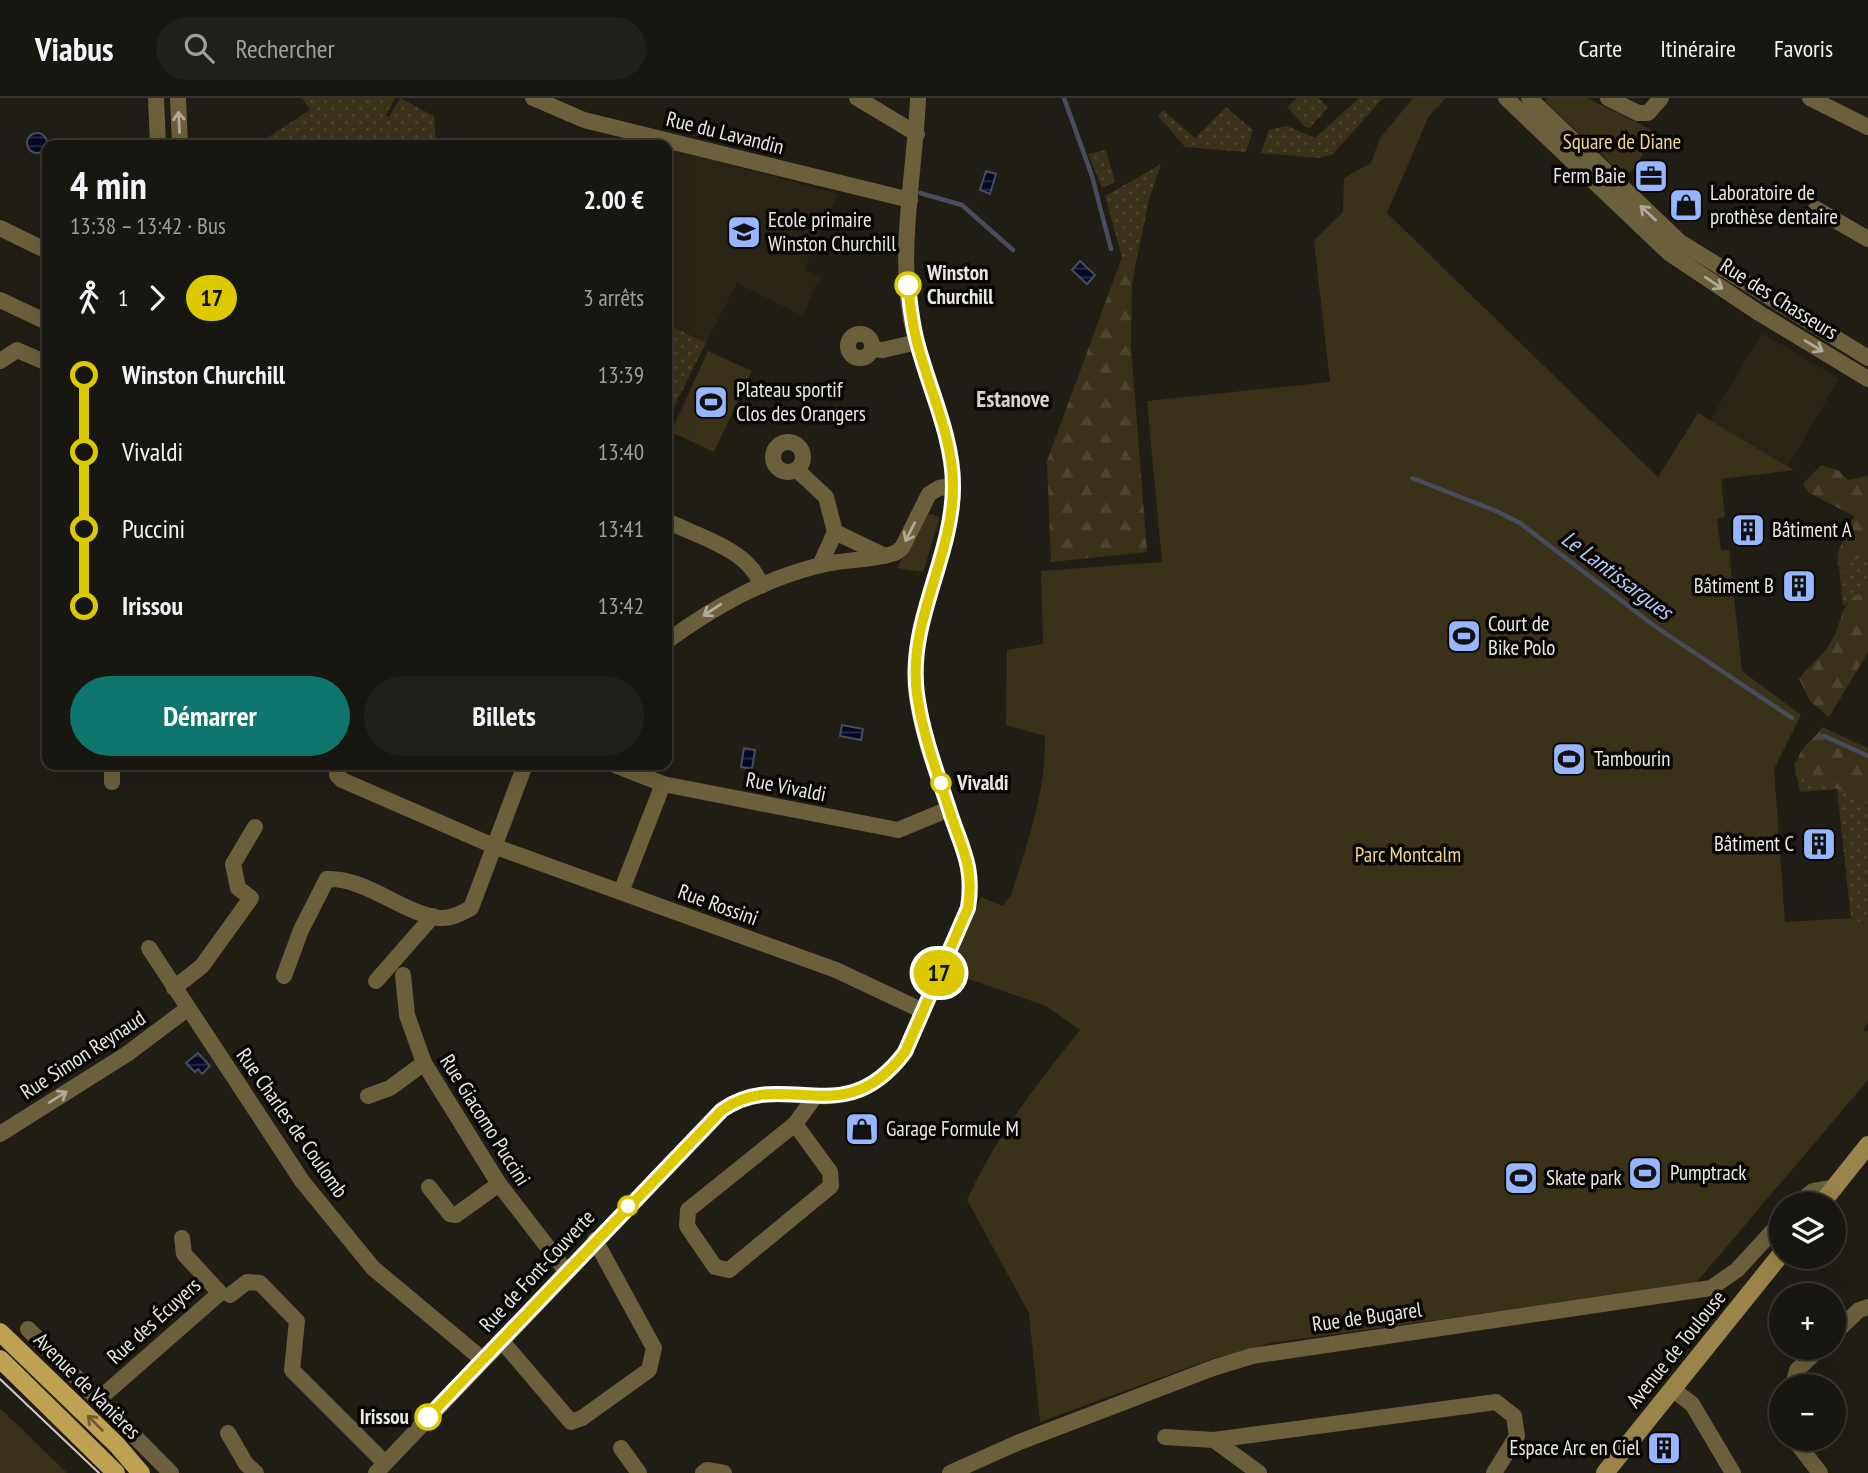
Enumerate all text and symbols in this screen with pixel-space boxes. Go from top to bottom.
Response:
search box [156,17,646,80]
text: Viabus [35,27,114,70]
icon: search [180,29,218,67]
text: Rechercher [236,32,335,65]
text: Carte [1578,33,1622,64]
text: Itinéraire [1660,33,1736,64]
text: Favoris [1774,33,1833,64]
street label: Rue du Lavandin [663,105,787,160]
one-way arrow [172,111,185,133]
park label: Square de Diane [1563,128,1681,155]
office icon: Ferm Baie [1632,157,1670,195]
text: 4 min [70,160,147,209]
place label: Ferm Baie [1553,162,1626,189]
place label: Laboratoire de prothèse dentaire [1710,179,1838,230]
text: 2.00 € [583,183,644,216]
shop icon: Laboratoire de prothèse dentaire [1667,186,1705,224]
one-way arrow [1639,205,1657,221]
place label: Ecole primaire Winston Churchill [768,206,896,257]
text: 13:38 – 13:42 · Bus [70,211,226,240]
school or university icon: Ecole primaire Winston Churchill [725,213,763,251]
street label: Rue des Chasseurs [1715,252,1843,345]
place label: Winston Churchill [926,259,994,310]
marker: Winston Churchill [895,272,921,298]
one-way arrow [1704,277,1724,291]
icon: walk [70,279,108,317]
icon: forward [138,279,176,317]
text: 17 [200,282,223,313]
text: 1 [118,283,128,312]
text: 3 arrêts [583,283,644,312]
one-way arrow [1803,340,1823,354]
text: Winston Churchill [122,358,285,391]
text: 13:39 [598,360,644,389]
place label: Plateau sportif Clos des Orangers [736,376,866,427]
sports icon: Plateau sportif Clos des Orangers [692,383,730,421]
district label: Estanove [976,384,1050,413]
text: Vivaldi [122,435,183,468]
text: 13:40 [598,437,644,466]
building icon: Bâtiment A [1729,511,1767,549]
text: Puccini [122,512,185,545]
text: 13:41 [598,514,644,543]
place label: Bâtiment A [1772,516,1852,543]
one-way arrow [903,521,917,541]
water label: Le Lantissargues [1556,524,1680,627]
building icon: Bâtiment B [1780,567,1818,605]
place label: Bâtiment B [1694,572,1774,599]
text: Irissou [122,589,183,622]
text: 13:42 [598,591,644,620]
one-way arrow [703,602,722,617]
place label: Court de Bike Polo [1488,610,1555,661]
sports icon: Court de Bike Polo [1445,617,1483,655]
button: Démarrer [70,676,350,756]
button: Billets [364,676,644,756]
sports icon: Tambourin [1550,740,1588,778]
place label: Tambourin [1594,745,1671,772]
street label: Rue Vivaldi [744,766,829,808]
place label: Vivaldi [956,769,1009,796]
marker: Vivaldi [931,773,951,793]
building icon: Bâtiment C [1800,825,1838,863]
place label: Bâtiment C [1714,830,1794,857]
park label: Parc Montcalm [1355,841,1461,868]
street label: Rue Rossini [674,878,762,931]
line badge: 17 [908,950,970,996]
text: 17 [928,957,950,988]
street label: Rue Simon Reynaud [15,1004,150,1105]
street label: Rue Charles de Coulomb [231,1043,354,1203]
street label: Rue Giacomo Puccini [434,1049,537,1190]
one-way arrow [47,1090,67,1104]
shop icon: Garage Formule M [843,1110,881,1148]
place label: Garage Formule M [886,1115,1019,1142]
sports icon: Pumptrack [1626,1154,1664,1192]
sports icon: Skate park [1502,1159,1540,1197]
place label: Pumptrack [1670,1159,1746,1186]
place label: Skate park [1546,1164,1622,1191]
map controls [1769,1192,1846,1451]
button: layers [1769,1192,1846,1269]
unlabelled marker [618,1196,638,1216]
street label: Rue de Font-Couverte [473,1204,600,1337]
street label: Rue des Écuyers [101,1272,206,1370]
button: + [1769,1283,1846,1360]
street label: Avenue de Toulouse [1620,1284,1731,1413]
street label: Rue de Bugarel [1310,1295,1424,1338]
street label: Avenue de Vanières [28,1326,147,1445]
button: − [1769,1374,1846,1451]
place label: Irissou [360,1403,409,1430]
marker: Irissou [415,1404,441,1430]
one-way arrow [86,1415,103,1432]
building icon: Espace Arc en Ciel [1645,1429,1683,1467]
place label: Espace Arc en Ciel [1509,1434,1640,1461]

